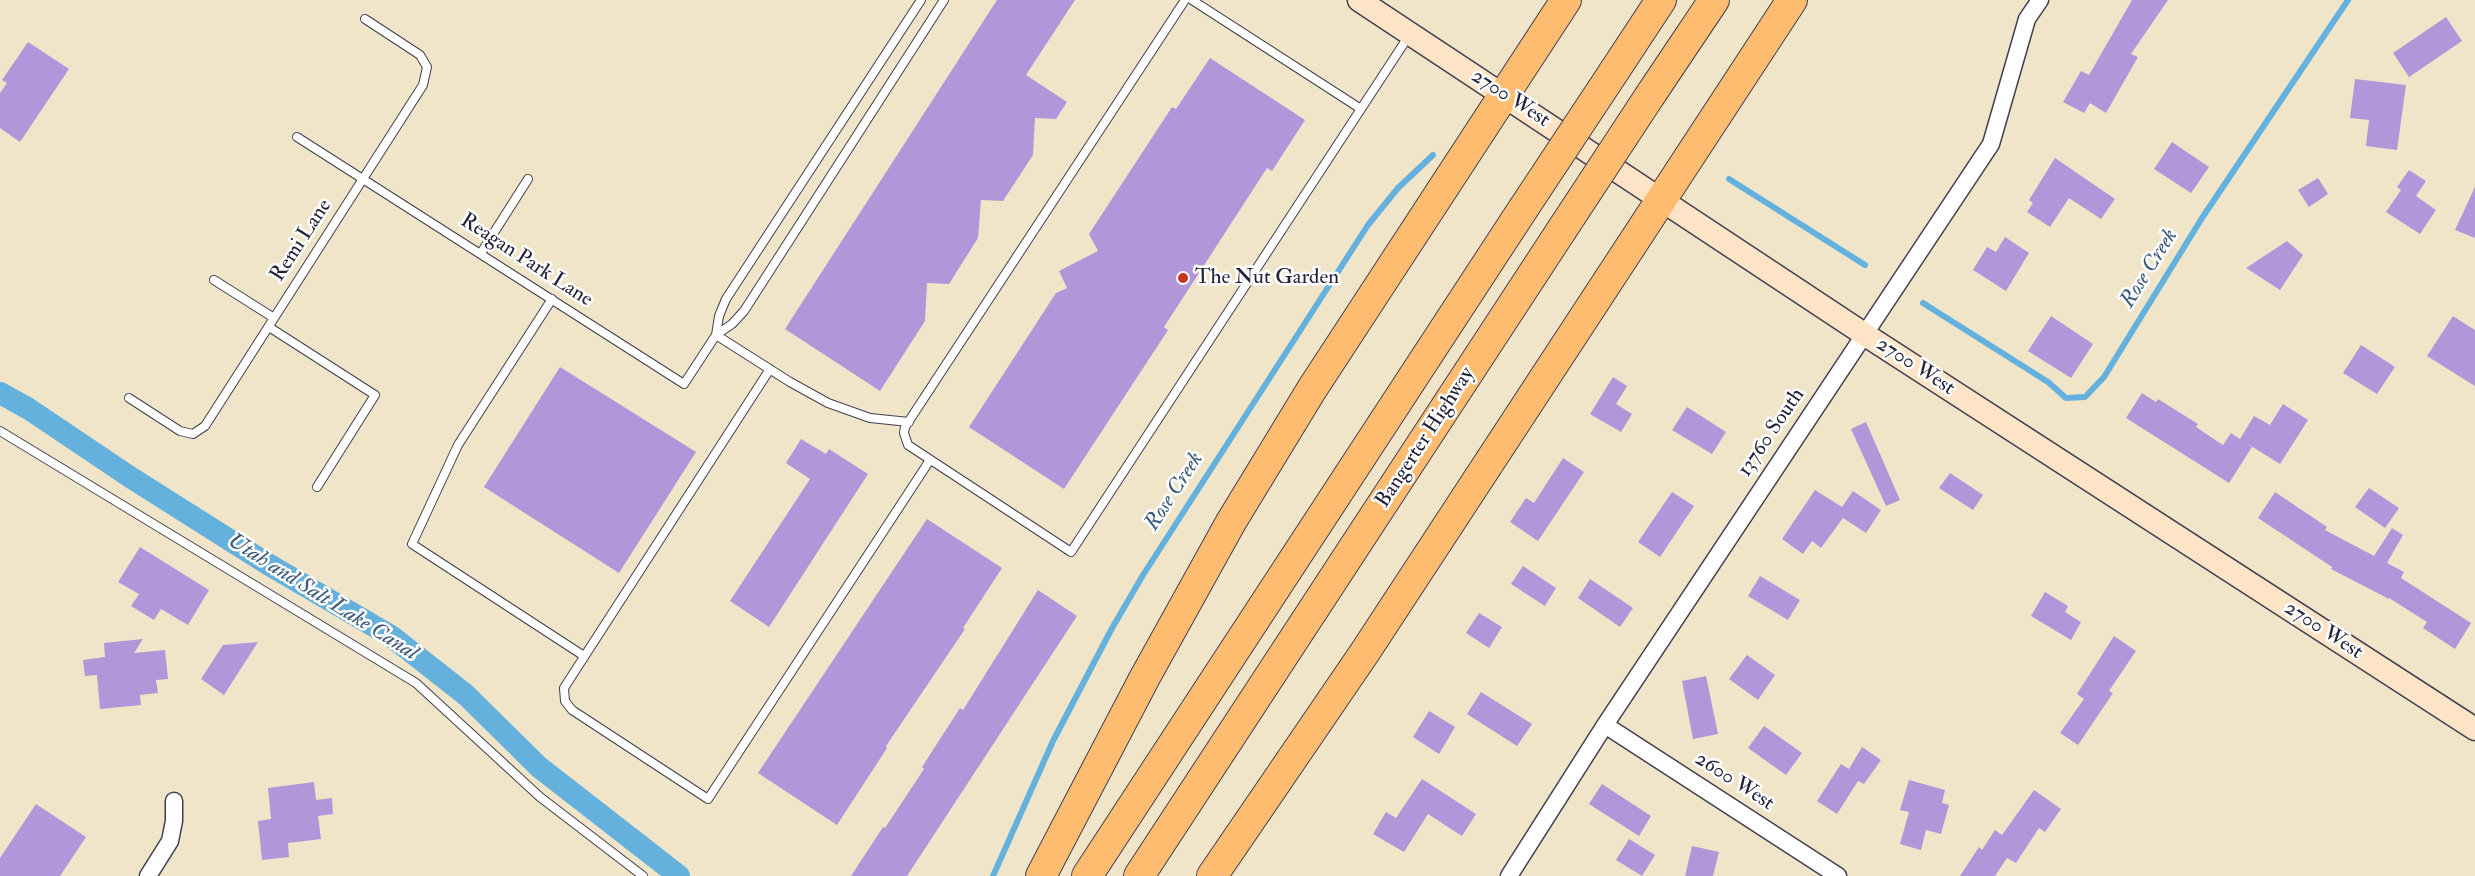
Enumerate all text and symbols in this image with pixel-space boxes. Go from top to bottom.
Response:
street label: 2700 West [1466,64,1554,134]
street label: Remi Lane [266,195,338,287]
street label: Reagan Park Lane [455,209,597,313]
water label: Rose Creek [2115,225,2185,313]
place label: The Nut Garden [1195,265,1339,291]
marker: The Nut Garden [1176,271,1190,285]
street label: 2700 West [1871,332,1959,402]
street label: Bangerter Highway [1371,363,1481,513]
street label: 13760 South [1733,384,1811,482]
water label: Rose Creek [1140,448,1210,536]
water label: Utah and Salt Lake Canal [222,529,422,667]
street label: 2700 West [2279,596,2367,666]
street label: 2600 West [1690,747,1778,817]

